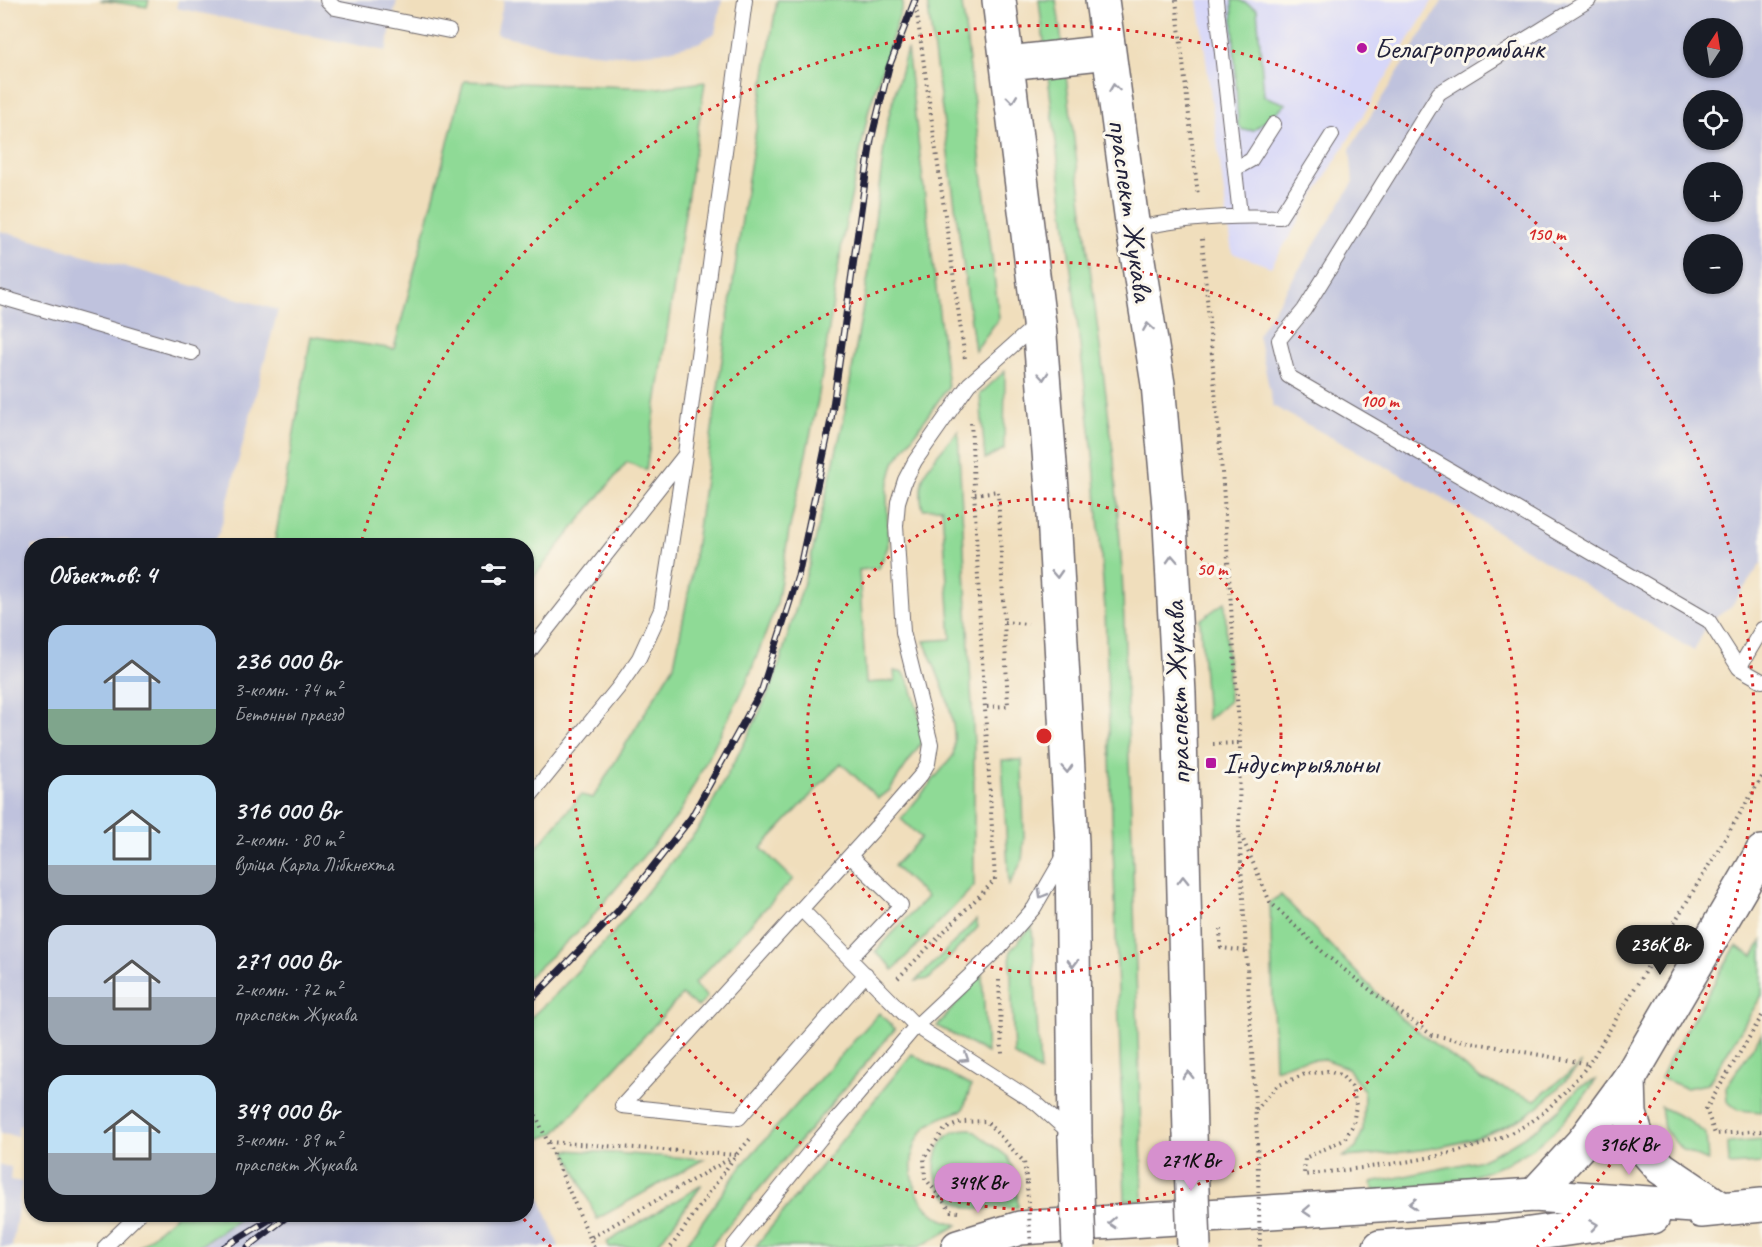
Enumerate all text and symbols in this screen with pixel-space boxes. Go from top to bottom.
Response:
north arrow [1683,18,1743,78]
map controls [1683,18,1743,294]
place label: Белагропромбанк [1374,29,1546,67]
marker: Белагропромбанк [1355,41,1369,55]
one-way arrow [1108,83,1120,93]
button: locate [1683,90,1743,150]
one-way arrow [1005,94,1018,103]
street label: праспект Жукава [1099,116,1163,306]
button: + [1683,162,1743,222]
text: 150 m [1527,223,1567,245]
button: − [1683,234,1743,294]
one-way arrow [1143,322,1155,331]
one-way arrow [1036,372,1049,381]
text: 100 m [1360,390,1400,412]
one-way arrow [1166,555,1179,564]
text: Объектов: 4 [48,558,157,591]
icon: filters [477,558,510,591]
text: 50 m [1197,558,1229,580]
one-way arrow [1050,569,1063,578]
street label: праспект Жукава [1155,599,1199,785]
text: 236 000 Br [234,644,340,677]
icon: home [96,649,168,721]
text: 3-комн. · 74 m² [234,677,342,702]
text: Бетонны праезд [234,702,343,727]
centre of rings [1034,726,1054,746]
place label: Індустрыяльны [1223,744,1381,782]
marker: Індустрыяльны [1204,756,1218,770]
one-way arrow [1061,764,1074,773]
text: 316 000 Br [234,794,340,827]
icon: home [96,799,168,871]
text: 2-комн. · 80 m² [234,827,342,852]
text: вуліца Карла Лібкнехта [234,852,394,877]
one-way arrow [1177,875,1190,884]
one-way arrow [1038,888,1049,898]
pin: 236K Br [1605,925,1715,976]
text: 236K Br [1630,932,1690,957]
text: 271 000 Br [234,944,340,977]
icon: home [96,949,168,1021]
one-way arrow [1067,959,1079,968]
text: 2-комн. · 72 m² [234,977,342,1002]
text: праспект Жукава [234,1002,356,1027]
one-way arrow [958,1051,969,1062]
one-way arrow [1182,1070,1194,1079]
text: 349 000 Br [234,1094,339,1127]
icon: home [96,1099,168,1171]
pin: 316K Br [1574,1125,1684,1176]
text: 3-комн. · 89 m² [234,1127,342,1152]
text: 316K Br [1599,1132,1659,1157]
pin: 271K Br [1136,1141,1246,1192]
text: 271K Br [1161,1148,1221,1173]
text: праспект Жукава [234,1152,356,1177]
pin: 349K Br [923,1163,1033,1214]
text: 349K Br [948,1170,1008,1195]
one-way arrow [1408,1197,1417,1210]
one-way arrow [1302,1204,1311,1217]
one-way arrow [1108,1216,1117,1229]
one-way arrow [1590,1219,1599,1232]

